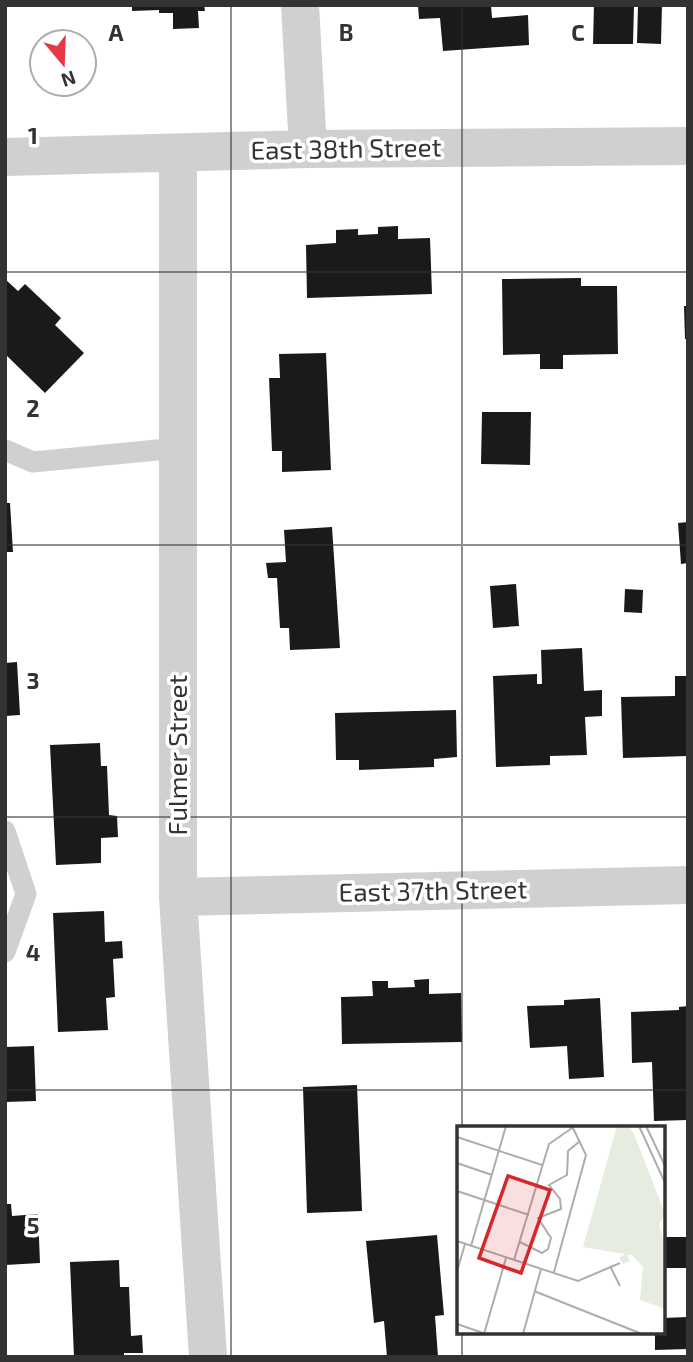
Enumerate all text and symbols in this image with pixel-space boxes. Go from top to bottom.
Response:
text: A [108,18,124,46]
text: B [339,18,353,46]
text: C [571,18,585,46]
north arrow [28,28,98,98]
text: N [58,66,79,93]
text: 1 [28,121,38,149]
street label: East 38th Street [250,130,442,165]
text: 2 [26,394,40,422]
text: 3 [26,666,40,694]
street label: Fulmer Street [161,675,192,835]
street label: East 37th Street [338,872,528,907]
text: 4 [26,938,40,966]
inset map [457,1126,665,1334]
text: 5 [27,1211,39,1239]

